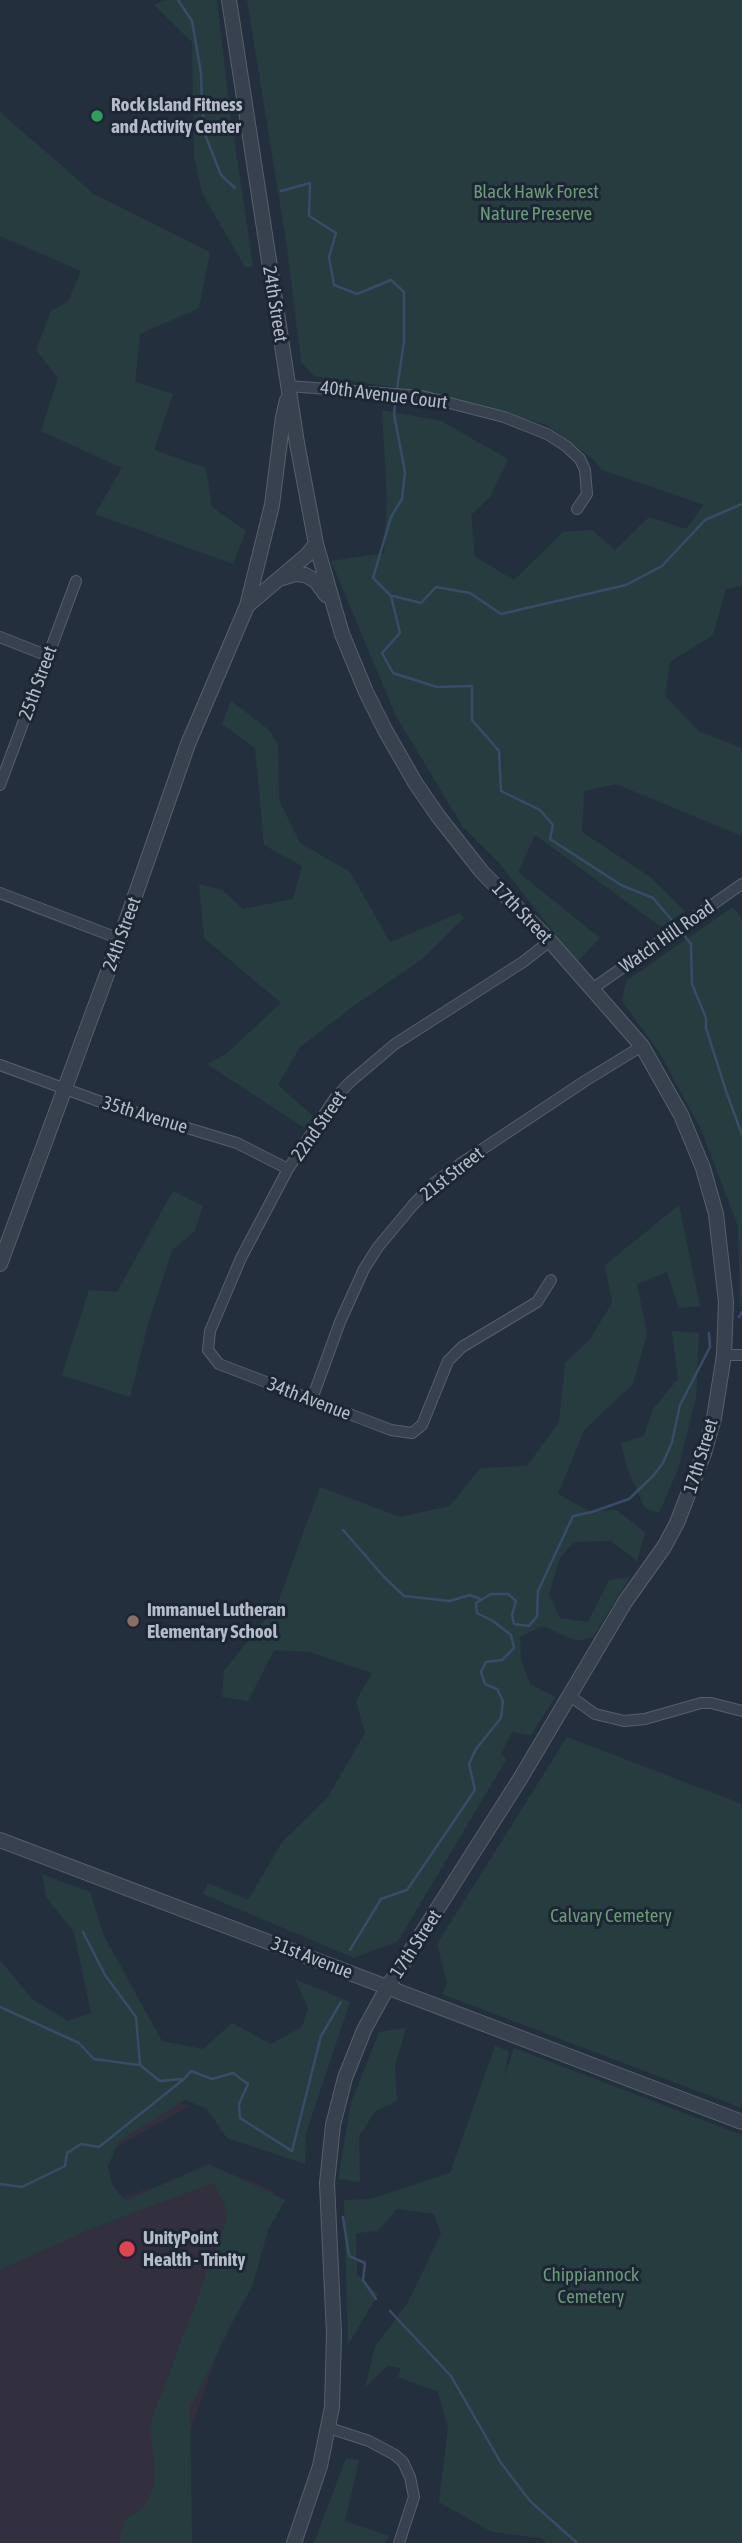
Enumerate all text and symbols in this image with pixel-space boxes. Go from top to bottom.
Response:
place label: Rock Island Fitness and Activity Center [111,94,242,138]
marker: Rock Island Fitness and Activity Center [89,108,105,124]
park label: Black Hawk Forest Nature Preserve [473,181,599,225]
street label: 24th Street [258,264,292,344]
street label: 40th Avenue Court [319,376,449,414]
street label: 25th Street [14,643,62,723]
street label: 17th Street [487,877,557,949]
street label: 24th Street [98,894,146,974]
street label: Watch Hill Road [615,896,719,978]
street label: 22nd Street [287,1087,351,1165]
street label: 35th Avenue [100,1091,190,1139]
street label: 21st Street [416,1142,488,1206]
street label: 34th Avenue [264,1373,354,1425]
street label: 17th Street [679,1416,723,1496]
place label: Immanuel Lutheran Elementary School [147,1599,286,1643]
marker: Immanuel Lutheran Elementary School [125,1613,141,1629]
park label: Calvary Cemetery [550,1905,672,1927]
street label: 17th Street [386,1906,446,1982]
street label: 31st Avenue [268,1932,356,1984]
place label: UnityPoint Health - Trinity [143,2227,245,2271]
marker: UnityPoint Health - Trinity [117,2239,137,2259]
park label: Chippiannock Cemetery [543,2264,639,2308]

